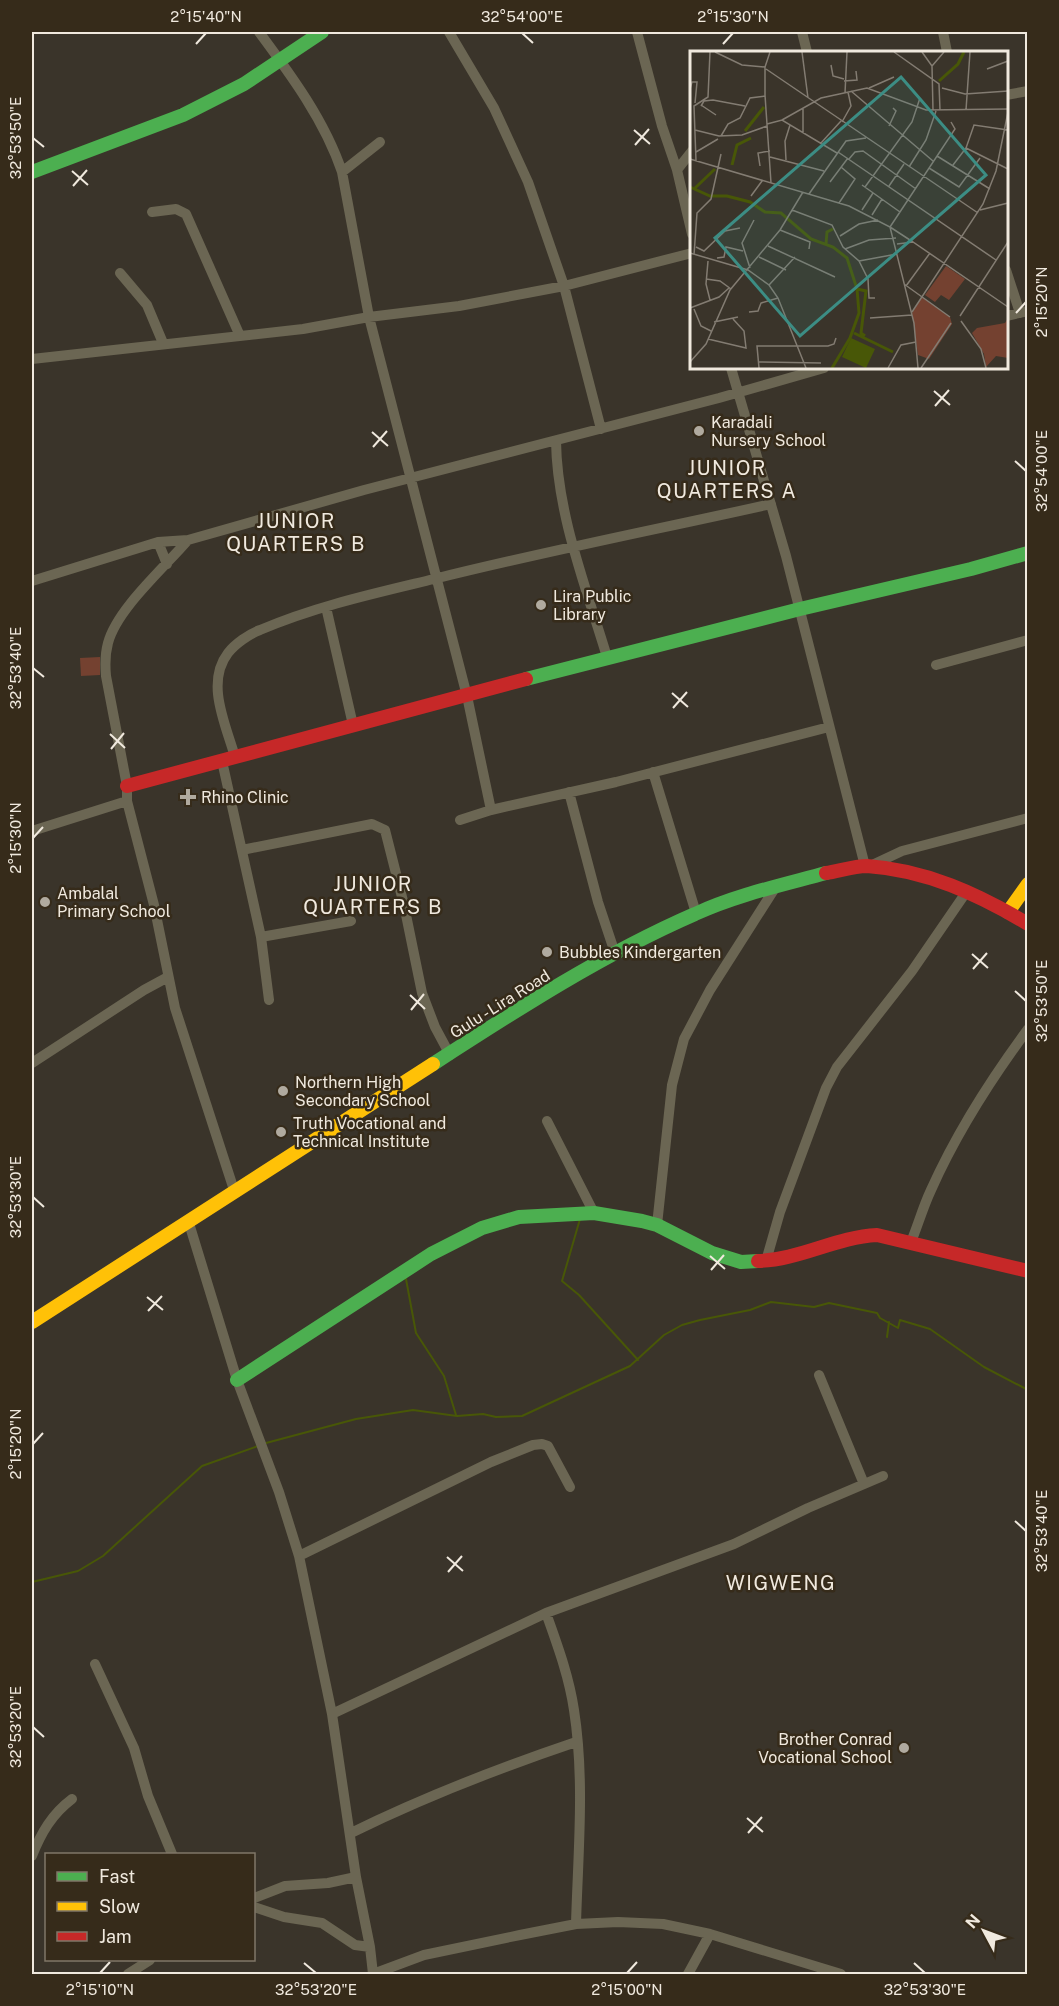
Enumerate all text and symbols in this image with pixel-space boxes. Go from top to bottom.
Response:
text: 2°15'40"N [170,8,242,25]
text: 32°54'00"E [481,8,563,25]
text: 2°15'30"N [697,8,769,25]
inset map [690,51,1008,369]
text: 32°53'50"E [7,97,24,179]
text: 2°15'20"N [1033,266,1050,338]
place label: Karadali Nursery School [711,413,826,450]
marker: Karadali Nursery School [692,424,706,438]
text: 32°54'00"E [1033,430,1050,512]
district label: JUNIOR QUARTERS A [657,456,797,503]
district label: JUNIOR QUARTERS B [226,509,366,556]
place label: Lira Public Library [553,587,632,624]
marker: Lira Public Library [534,598,548,612]
text: 32°53'40"E [7,627,24,709]
marker: Rhino Clinic [179,788,197,806]
place label: Rhino Clinic [201,788,289,807]
text: 2°15'30"N [7,802,24,874]
district label: JUNIOR QUARTERS B [303,872,443,919]
place label: Ambalal Primary School [57,884,171,921]
marker: Ambalal Primary School [38,895,52,909]
place label: Bubbles Kindergarten [559,943,721,962]
marker: Bubbles Kindergarten [540,945,554,959]
text: 32°53'50"E [1033,960,1050,1042]
street label: Gulu - Lira Road [446,966,554,1042]
place label: Northern High Secondary School [295,1073,431,1110]
marker: Northern High Secondary School [276,1084,290,1098]
place label: Truth Vocational and Technical Institute [293,1114,446,1151]
marker: Truth Vocational and Technical Institute [274,1125,288,1139]
text: 32°53'30"E [7,1156,24,1238]
text: 2°15'20"N [7,1408,24,1480]
text: 32°53'40"E [1033,1490,1050,1572]
district label: WIGWENG [726,1571,836,1595]
text: 32°53'20"E [7,1686,24,1768]
place label: Brother Conrad Vocational School [758,1730,892,1767]
marker: Brother Conrad Vocational School [897,1741,911,1755]
legend [45,1853,255,1961]
text: Fast [99,1866,135,1887]
text: Slow [99,1896,140,1917]
north arrow [954,1901,1014,1961]
text: N [962,1911,984,1932]
text: Jam [99,1926,132,1947]
text: 2°15'10"N [66,1981,134,1998]
text: 32°53'20"E [275,1981,357,1998]
text: 2°15'00"N [591,1981,663,1998]
text: 32°53'30"E [884,1981,966,1998]

